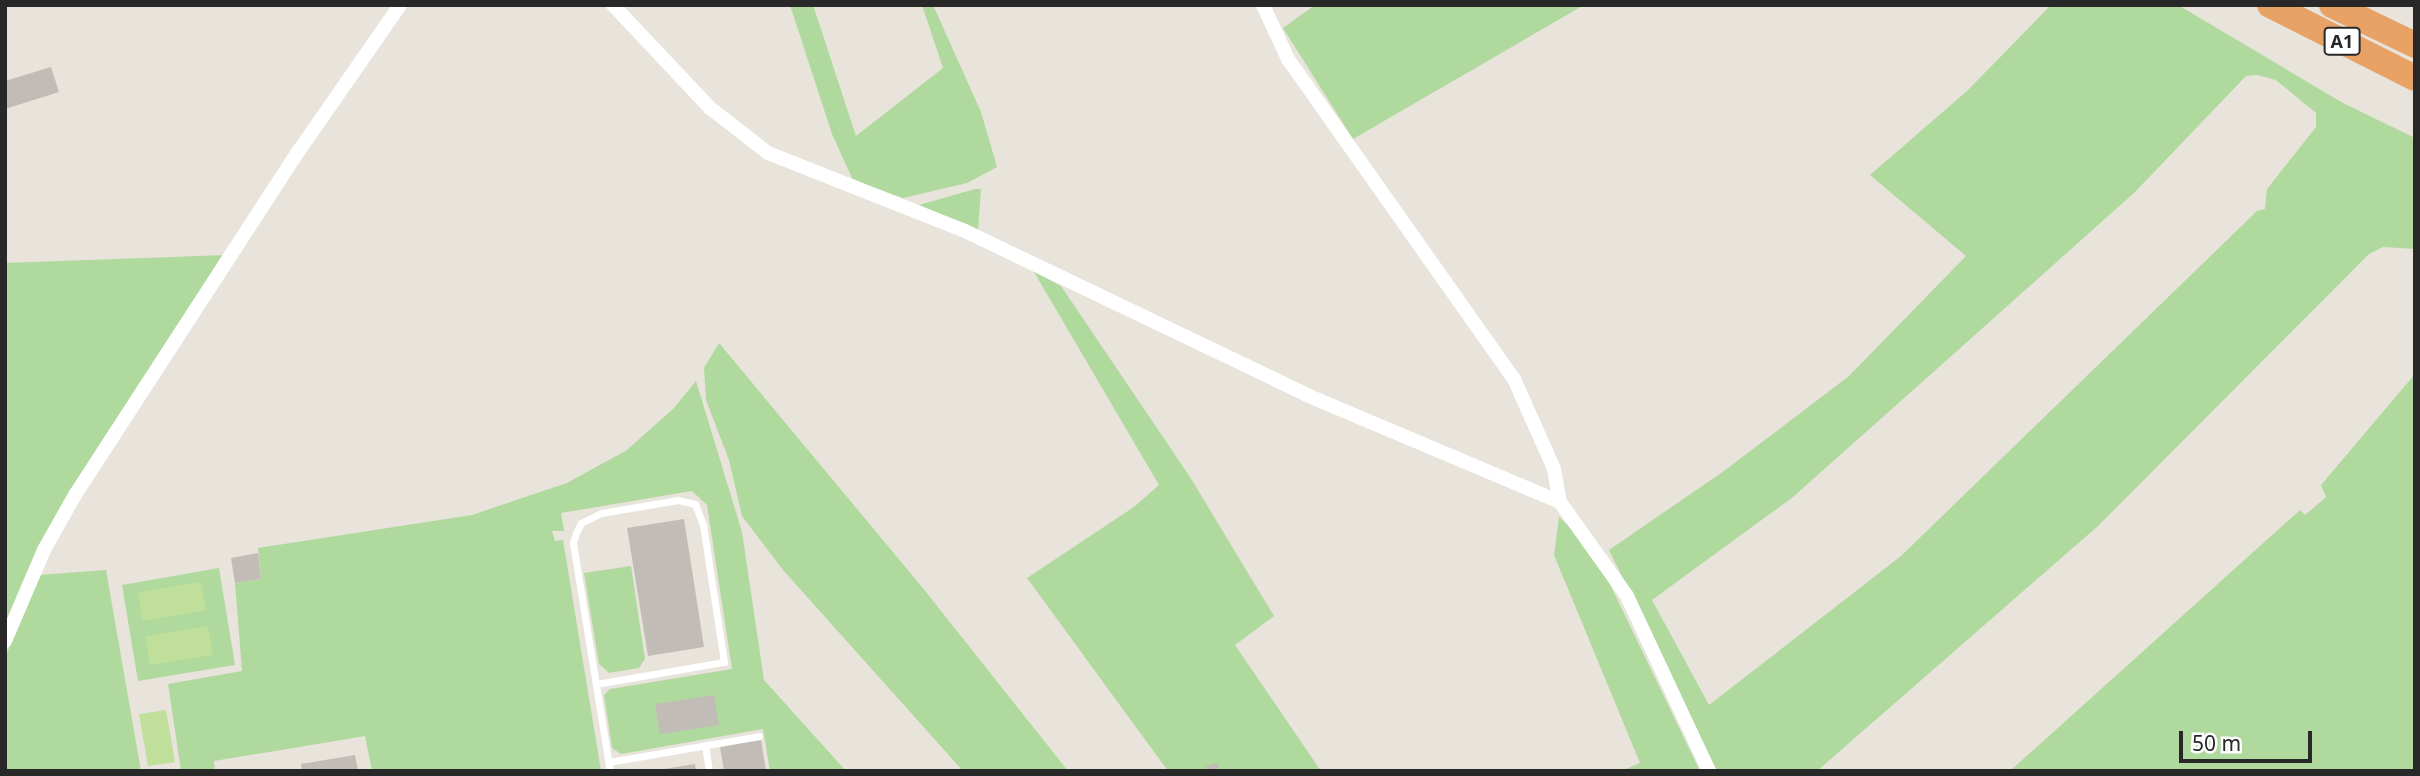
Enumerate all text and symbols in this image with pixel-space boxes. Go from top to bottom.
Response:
road number: A1 [2323,26,2361,56]
scale bar [2182,716,2315,760]
text: 50 m [2192,729,2241,757]

